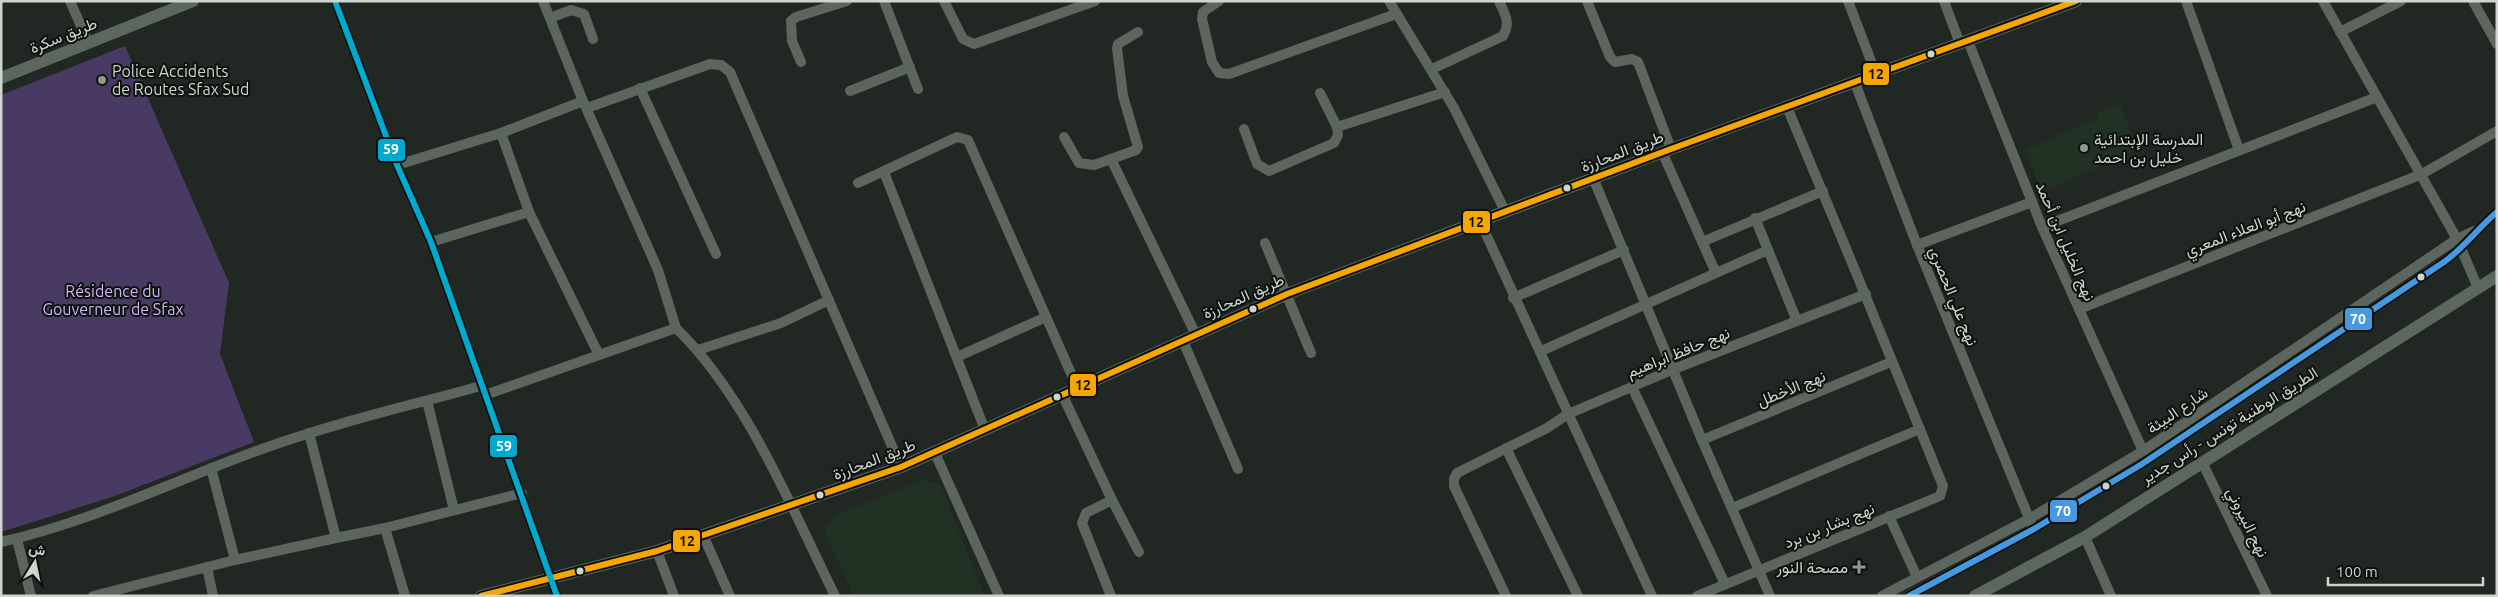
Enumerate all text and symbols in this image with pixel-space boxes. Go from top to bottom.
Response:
street label: طريق سكرة [27,13,100,58]
unlabelled marker [1926,49,1936,59]
place label: Police Accidents de Routes Sfax Sud [112,62,249,98]
line badge: 12 [1862,62,1890,86]
text: 12 [1868,66,1884,82]
marker: Police Accidents de Routes Sfax Sud [96,74,108,86]
street label: طريق المحارزة [1578,127,1667,177]
place label: المدرسة الإبتدائية خليل بن احمد [2094,130,2203,168]
line badge: 59 [377,138,406,162]
text: 59 [383,141,399,157]
marker: المدرسة الإبتدائية خليل بن احمد [2078,142,2090,154]
street label: نهج الخليل ابن أحمد [2030,179,2099,305]
unlabelled marker [1562,183,1572,193]
street label: نهج أبو العلاء المعري [2182,197,2310,264]
line badge: 12 [1462,210,1491,234]
text: 12 [1468,214,1484,230]
street label: نهج علي الحصري [1921,244,1982,350]
street label: طريق المحارزة [1200,270,1287,324]
unlabelled marker [2416,272,2426,282]
park label: Résidence du Gouverneur de Sfax [42,282,184,318]
unlabelled marker [1248,304,1258,314]
line badge: 70 [2344,307,2373,331]
text: 70 [2350,311,2366,327]
street label: نهج حافظ ابراهيم [1624,323,1733,384]
street label: الطريق الوطنية تونس - رأس جدير [2136,363,2322,489]
street label: نهج الأخطل [1754,366,1829,413]
line badge: 12 [1069,373,1097,397]
text: 12 [1075,377,1091,393]
street label: شارع البيئة [2143,383,2213,439]
unlabelled marker [1052,392,1062,402]
line badge: 59 [489,434,518,458]
street label: طريق المحارزة [830,435,919,485]
text: 59 [496,438,512,454]
unlabelled marker [2101,481,2111,491]
street label: نهج البيروني [2219,484,2273,562]
unlabelled marker [815,490,825,500]
street label: نهج بشار بن برد [1781,499,1878,554]
line badge: 70 [2049,499,2078,523]
text: 70 [2055,503,2071,519]
line badge: 12 [672,529,701,553]
text: 12 [679,533,695,549]
north arrow [10,537,60,587]
text: ش [27,540,47,560]
scale bar [2328,554,2483,586]
place label: مصحة النور [1776,558,1848,578]
marker: مصحة النور [1852,560,1866,574]
text: 100 m [2336,563,2378,580]
unlabelled marker [575,566,585,576]

